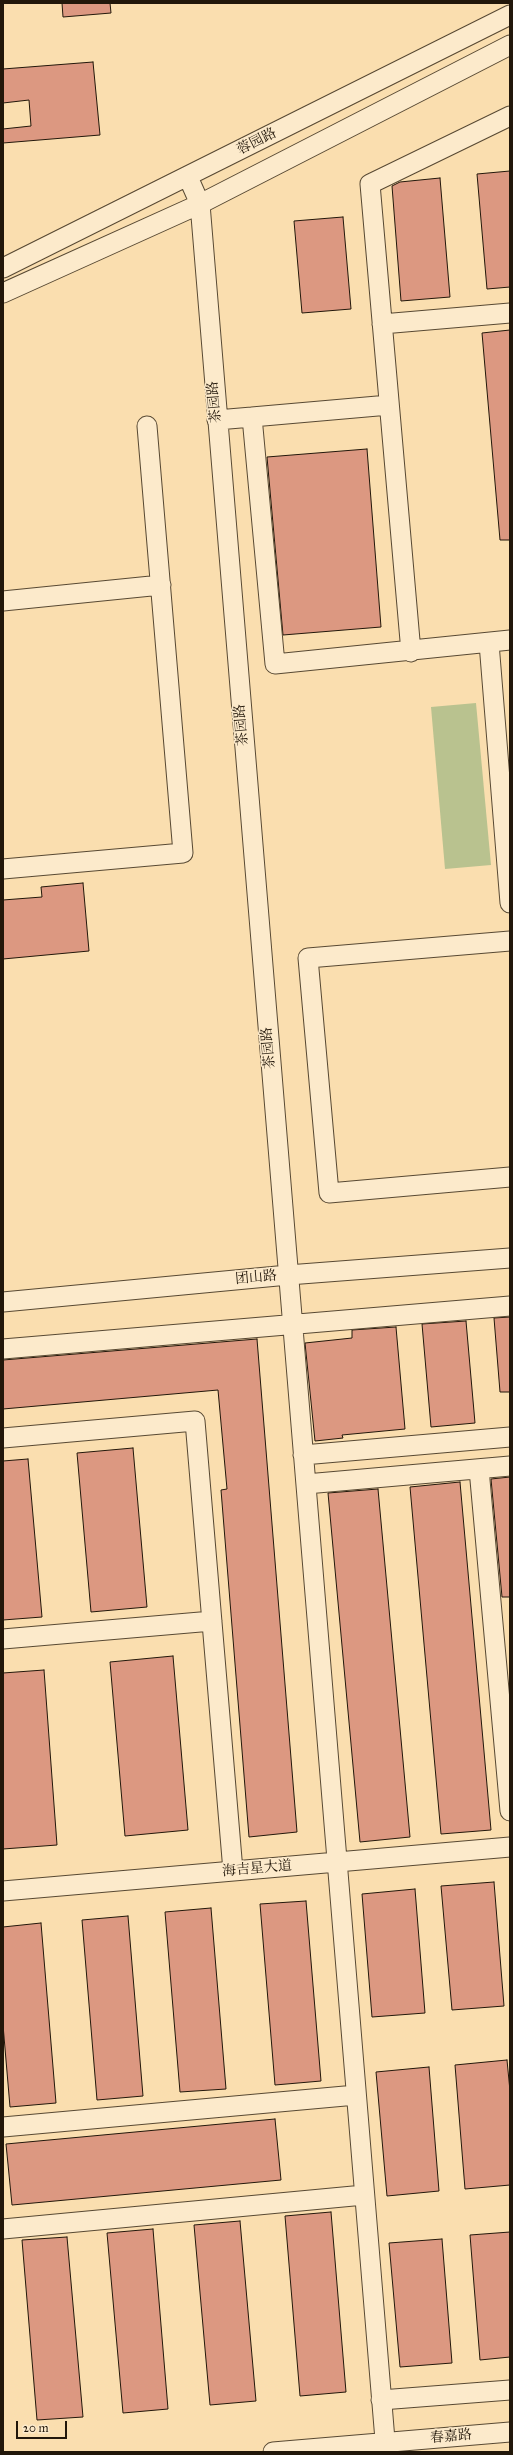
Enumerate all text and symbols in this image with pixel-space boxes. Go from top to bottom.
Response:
street label: 蓉园路 [234,125,280,159]
street label: 茶园路 [205,380,225,424]
street label: 茶园路 [232,703,252,747]
street label: 茶园路 [259,1026,279,1070]
street label: 团山路 [234,1268,278,1288]
street label: 海吉星大道 [221,1858,293,1880]
scale bar [18,2413,69,2439]
text: 20 m [23,2421,49,2435]
street label: 春嘉路 [429,2427,473,2447]

